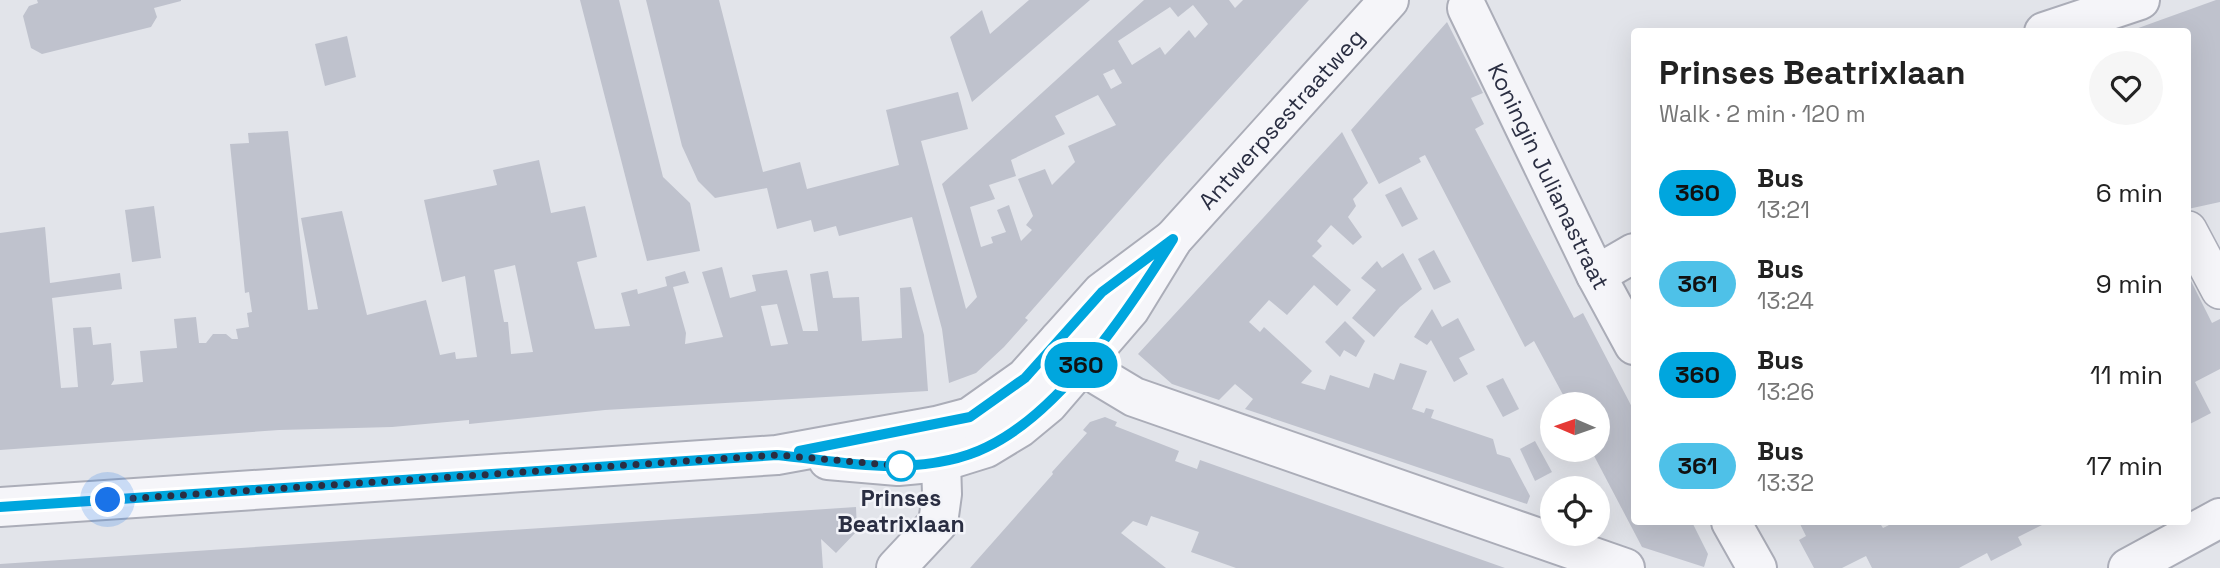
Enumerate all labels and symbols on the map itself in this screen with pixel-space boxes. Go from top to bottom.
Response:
street label: Antwerpsestraatweg [1192,22,1371,216]
street label: Koningin Julianastraat [1481,58,1616,295]
line badge: 360 [1041,342,1121,388]
north arrow [1540,392,1610,462]
marker: Prinses Beatrixlaan [886,451,916,481]
your location [90,482,125,517]
place label: Prinses Beatrixlaan [837,483,965,539]

